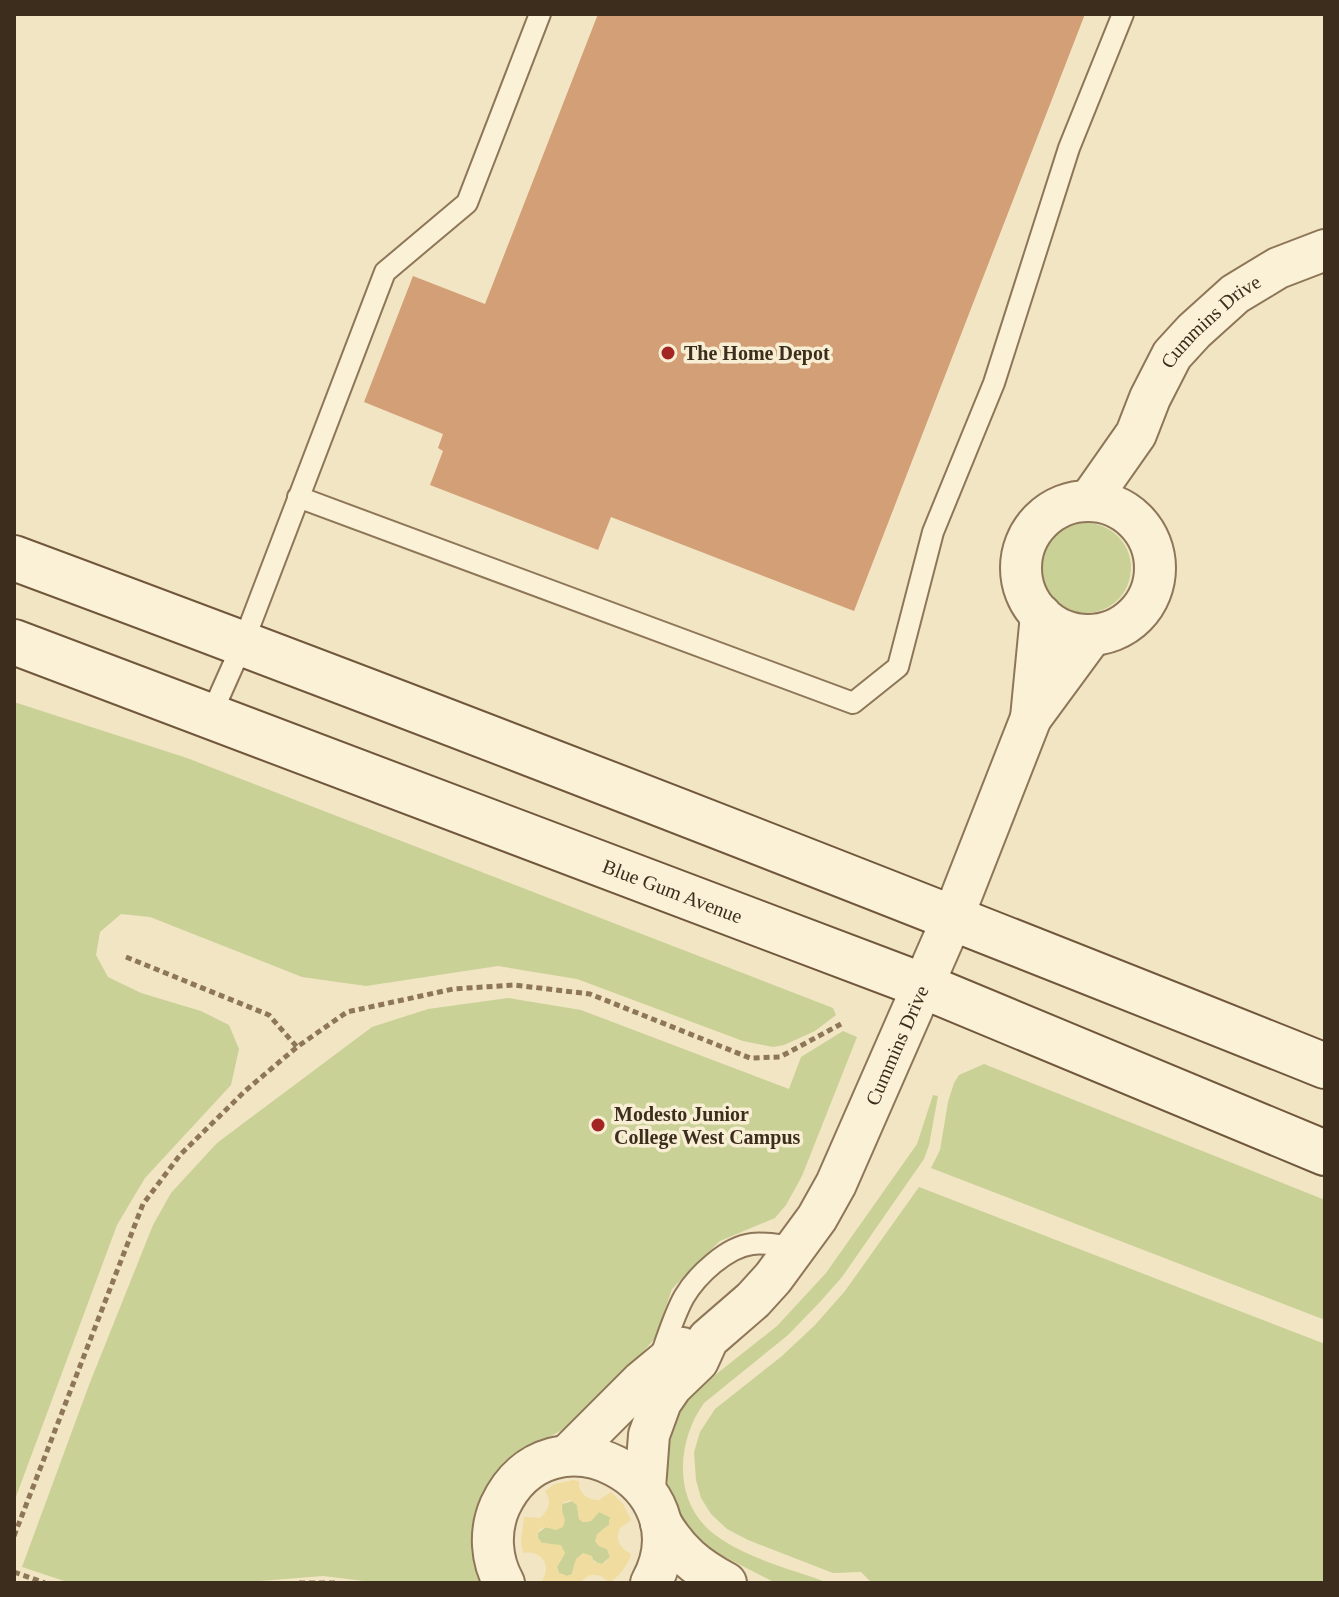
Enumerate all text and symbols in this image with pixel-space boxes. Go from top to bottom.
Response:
street label: Cummins Drive [1156,270,1264,372]
place label: The Home Depot [684,342,830,365]
marker: The Home Depot [659,344,677,362]
street label: Blue Gum Avenue [600,855,745,927]
street label: Cummins Drive [861,982,933,1109]
place label: Modesto Junior College West Campus [614,1103,801,1149]
marker: Modesto Junior College West Campus [589,1116,607,1134]

